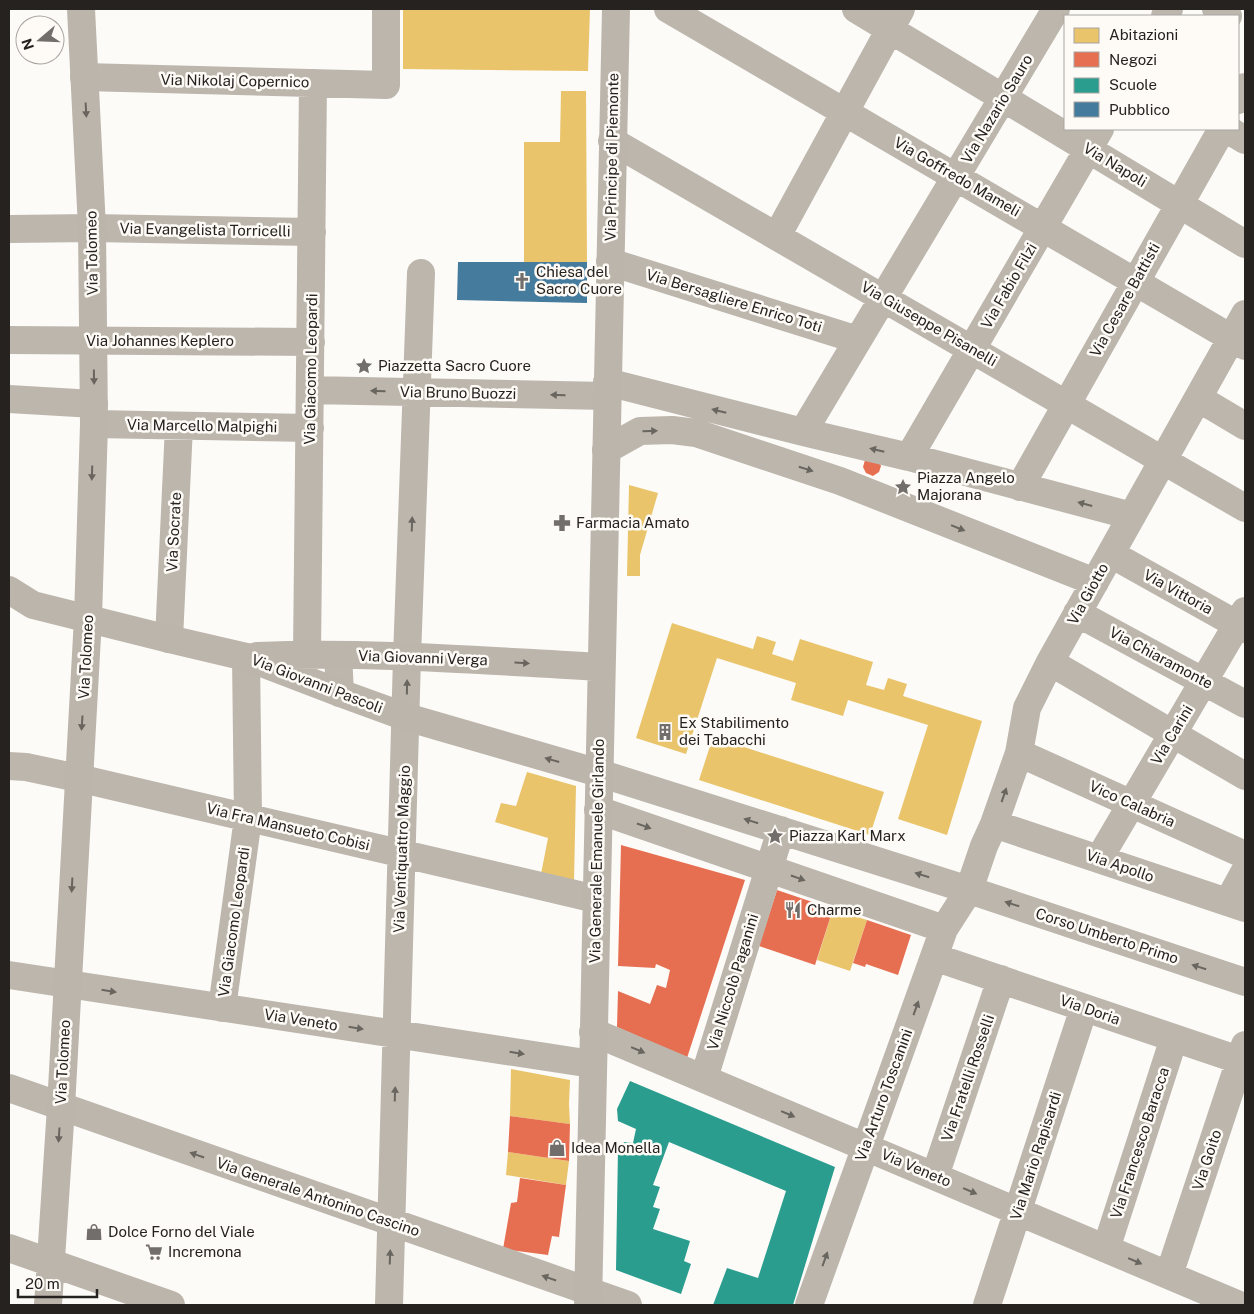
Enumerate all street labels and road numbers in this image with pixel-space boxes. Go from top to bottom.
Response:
street label: Via Nazario Sauro [957,51,1036,166]
street label: Via Nikolaj Copernico [160,71,310,90]
street label: Via Principe di Piemonte [602,73,621,241]
street label: Via Goffredo Mameli [891,133,1023,220]
street label: Via Napoli [1080,139,1150,190]
street label: Via Tolomeo [82,211,101,296]
street label: Via Evangelista Torricelli [119,220,291,239]
street label: Via Fabio Filzi [977,240,1040,331]
street label: Via Cesare Battisti [1086,240,1163,360]
street label: Via Bersagliere Enrico Toti [644,266,824,335]
street label: Via Giuseppe Pisanelli [858,278,1000,369]
street label: Via Giacomo Leopardi [301,293,320,445]
street label: Via Johannes Keplero [86,332,234,349]
street label: Via Bruno Buozzi [400,383,516,402]
street label: Via Marcello Malpighi [127,416,277,435]
street label: Via Socrate [163,492,184,572]
street label: Via Giotto [1064,560,1111,628]
street label: Via Vittoria [1141,566,1216,617]
street label: Via Tolomeo [75,614,96,700]
street label: Via Chiaramonte [1107,623,1216,692]
street label: Via Giovanni Verga [358,647,488,668]
street label: Via Giovanni Pascoli [249,651,385,716]
street label: Via Carini [1147,702,1196,768]
street label: Via Generale Emanuele Girlando [586,739,607,963]
street label: Via Ventiquattro Maggio [390,765,413,933]
street label: Vico Calabria [1087,777,1178,830]
street label: Via Fra Mansueto Cobisi [205,799,371,854]
street label: Via Giacomo Leopardi [215,846,252,998]
street label: Via Apollo [1084,846,1156,885]
street label: Corso Umberto Primo [1034,904,1181,967]
street label: Via Niccolò Paganini [704,912,761,1052]
street label: Via Doria [1058,991,1122,1028]
street label: Via Veneto [263,1005,339,1034]
street label: Via Fratelli Rosselli [938,1012,997,1143]
street label: Via Tolomeo [52,1019,73,1105]
street label: Via Arturo Toscanini [852,1026,915,1163]
street label: Via Francesco Baracca [1107,1065,1172,1221]
street label: Via Mario Rapisardi [1007,1089,1064,1222]
street label: Via Goito [1189,1127,1224,1192]
street label: Via Veneto [879,1145,954,1190]
street label: Via Generale Antonino Cascino [214,1154,422,1239]

